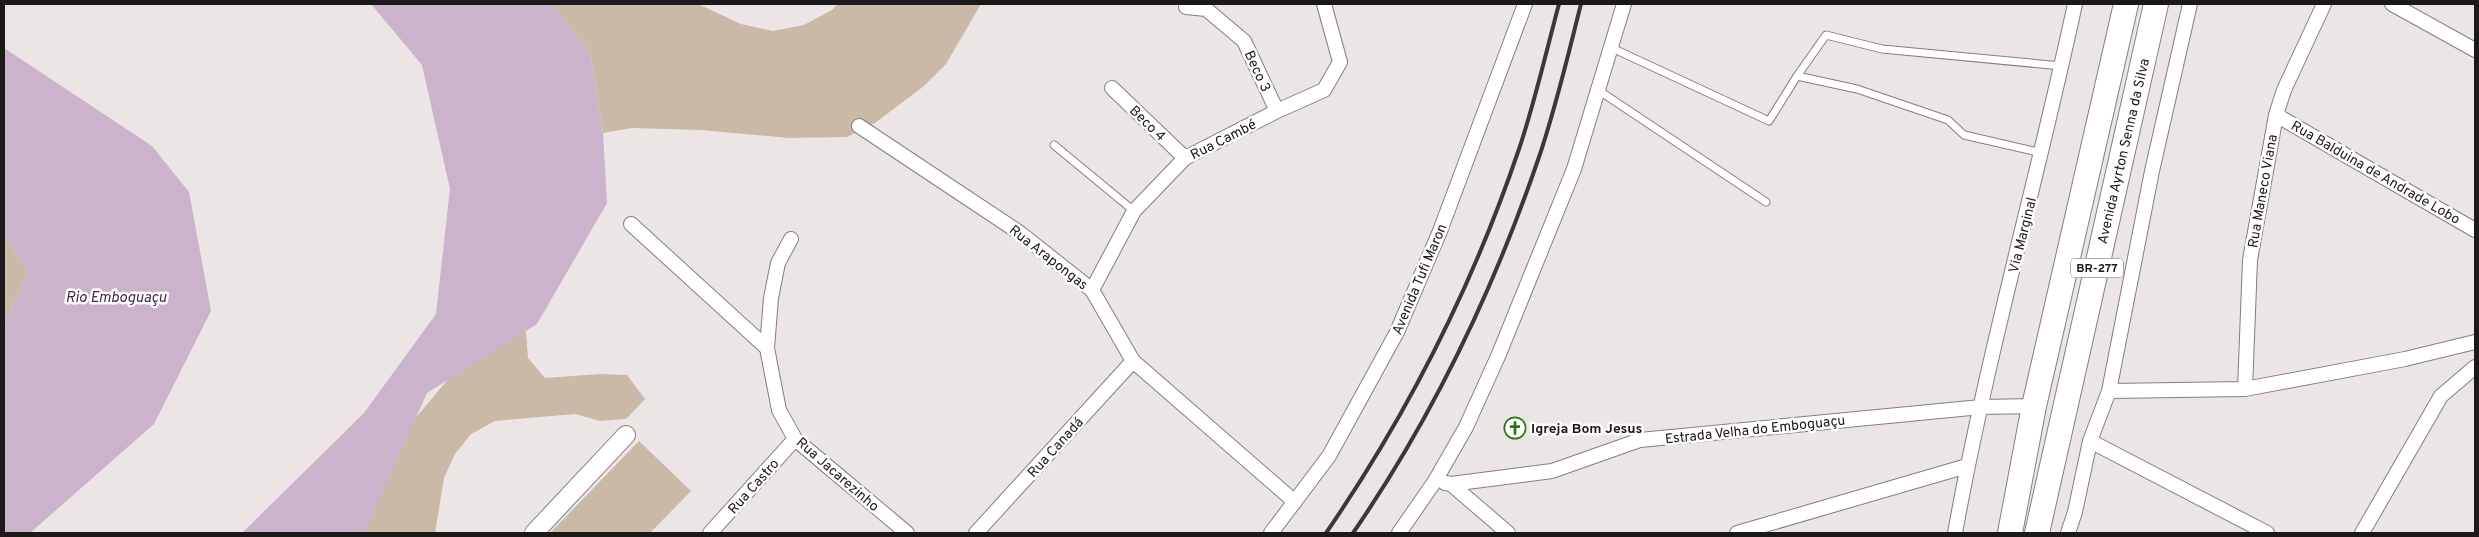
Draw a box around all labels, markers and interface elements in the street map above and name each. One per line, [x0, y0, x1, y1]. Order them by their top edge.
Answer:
street label: Beco 3 [1240, 48, 1274, 95]
street label: Avenida Ayrton Senna da Silva [2095, 57, 2154, 246]
street label: Beco 4 [1125, 103, 1169, 145]
street label: Rua Cambé [1188, 116, 1260, 164]
street label: Rua Balduina de Andrade Lobo [2288, 118, 2463, 229]
street label: Rua Maneco Viana [2245, 133, 2282, 249]
street label: Via Marginal [2006, 196, 2041, 275]
street label: Avenida Tufi Maron [1389, 221, 1451, 338]
street label: Rua Arapongas [1005, 222, 1091, 294]
road number: BR-277 [2071, 258, 2123, 278]
water label: Rio Emboguaçu [66, 289, 167, 308]
street label: Estrada Velha do Emboguaçu [1664, 413, 1846, 448]
street label: Rua Canadá [1025, 414, 1088, 482]
church icon: Igreja Bom Jesus [1503, 416, 1527, 440]
place label: Igreja Bom Jesus [1531, 421, 1643, 438]
street label: Rua Jacarezinho [792, 435, 882, 516]
street label: Rua Castro [725, 456, 783, 518]

